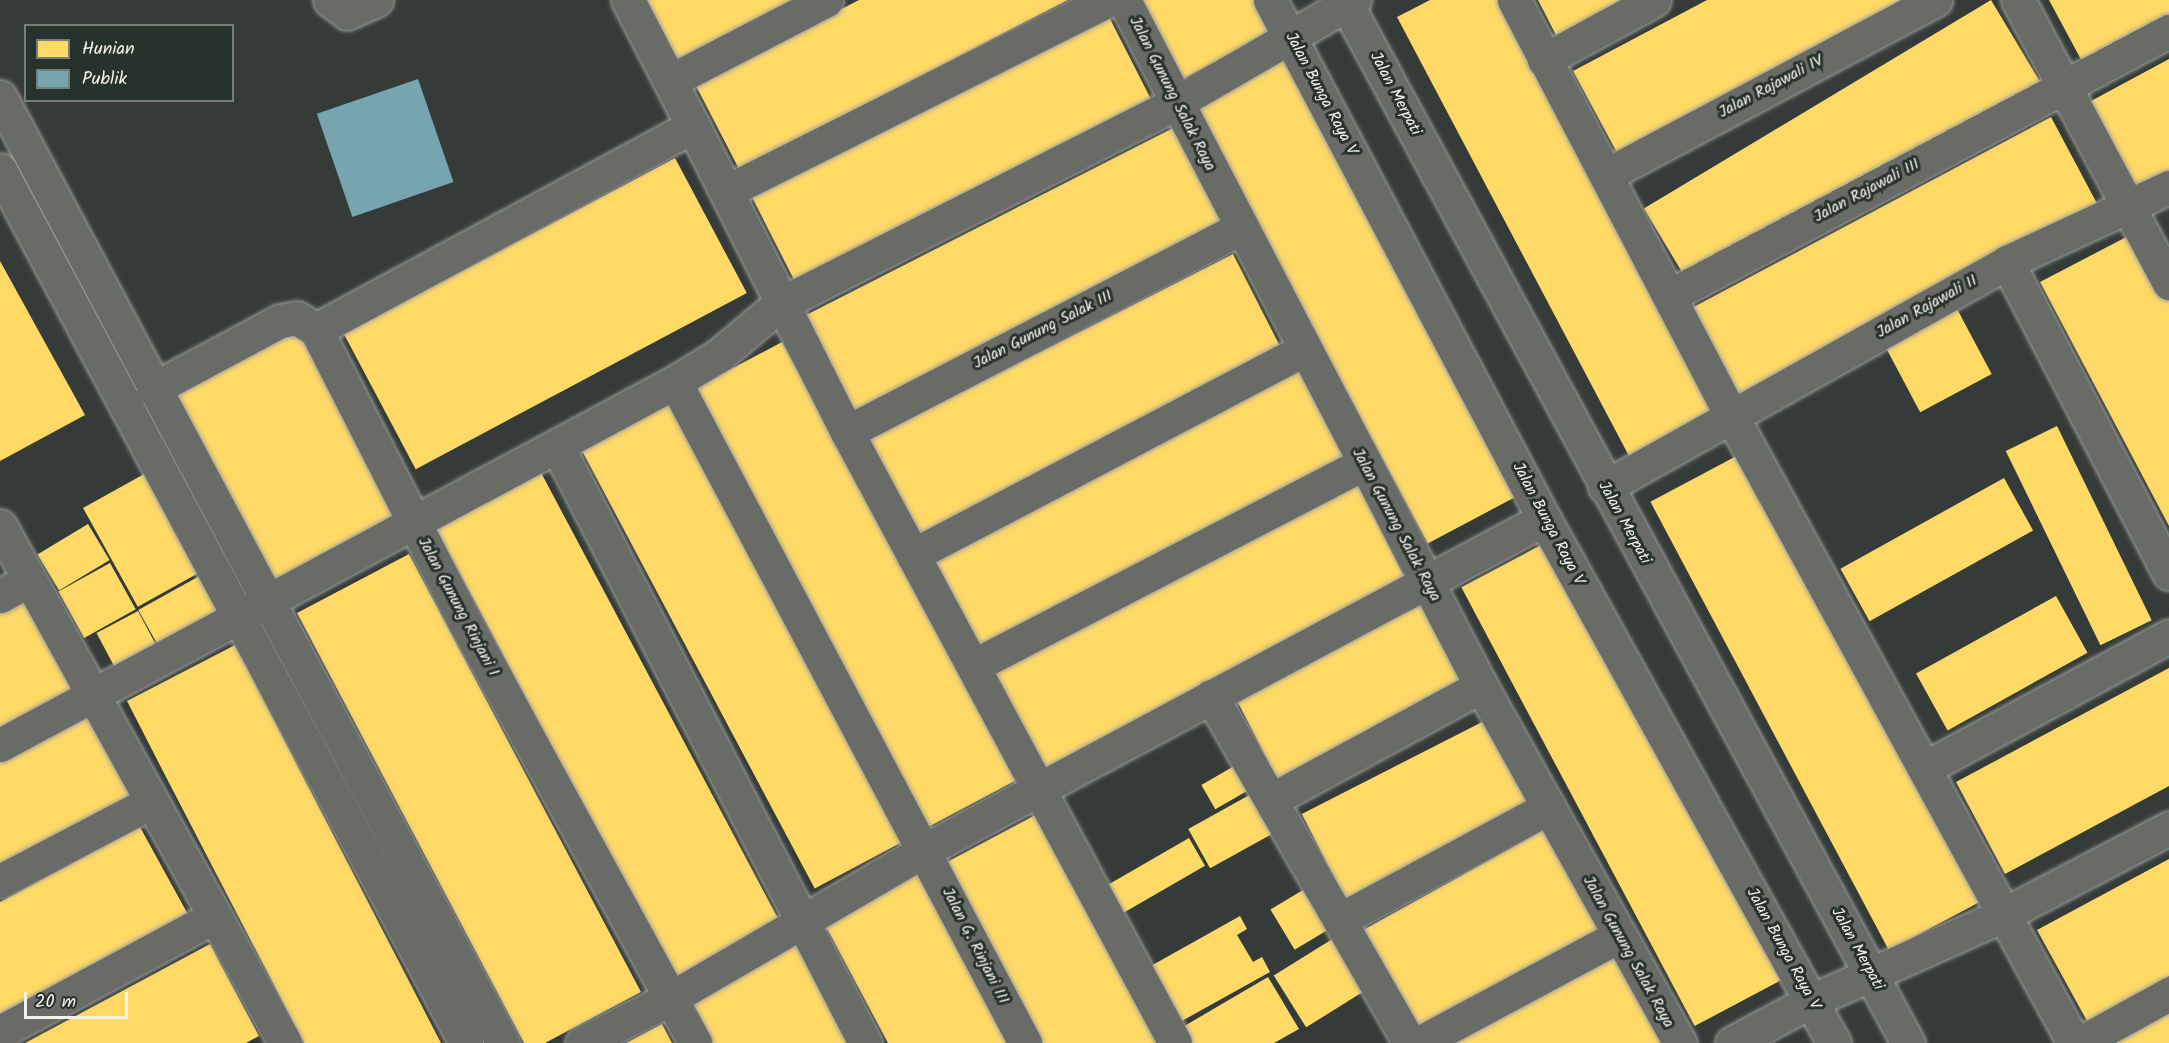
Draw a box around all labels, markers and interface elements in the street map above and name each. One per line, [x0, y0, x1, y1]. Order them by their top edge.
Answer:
street label: Jalan Gunung Salak Raya [1125, 14, 1219, 174]
legend [24, 24, 234, 102]
street label: Jalan Bunga Raya V [1281, 29, 1361, 159]
text: Hunian [82, 35, 135, 64]
street label: Jalan Merpati [1365, 49, 1425, 139]
street label: Jalan Rajawali IV [1715, 51, 1827, 123]
text: Publik [82, 65, 127, 94]
street label: Jalan Rajawali III [1811, 155, 1923, 227]
street label: Jalan Rajawali II [1873, 271, 1981, 343]
street label: Jalan Gunung Salak III [970, 287, 1116, 373]
street label: Jalan Gunung Salak Raya [1347, 445, 1445, 605]
street label: Jalan Bunga Raya V [1508, 459, 1588, 589]
street label: Jalan Merpati [1593, 478, 1655, 568]
street label: Jalan Gunung Rinjani 1 [413, 534, 503, 680]
street label: Jalan Gunung Salak Raya [1578, 873, 1678, 1031]
street label: Jalan G. Rinjani III [937, 885, 1013, 1007]
street label: Jalan Bunga Raya V [1742, 885, 1824, 1013]
street label: Jalan Merpati [1826, 904, 1888, 994]
scale bar [27, 980, 130, 1018]
text: 20 m [35, 988, 76, 1017]

